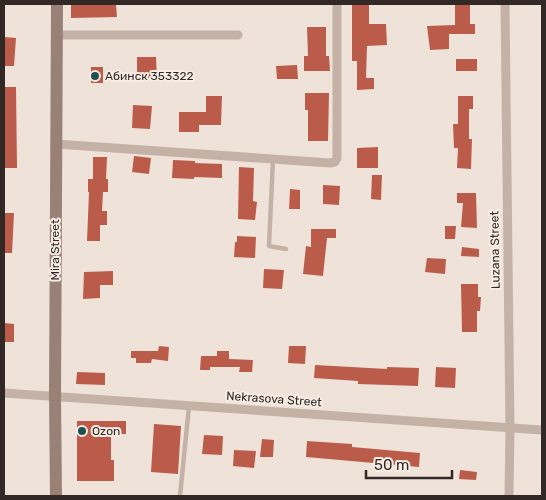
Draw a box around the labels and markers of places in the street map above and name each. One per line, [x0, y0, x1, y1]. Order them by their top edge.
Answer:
place label: Абинск 353322 [105, 69, 193, 83]
marker: Абинск 353322 [89, 70, 101, 82]
place label: Ozon [92, 424, 120, 438]
marker: Ozon [76, 425, 88, 437]

